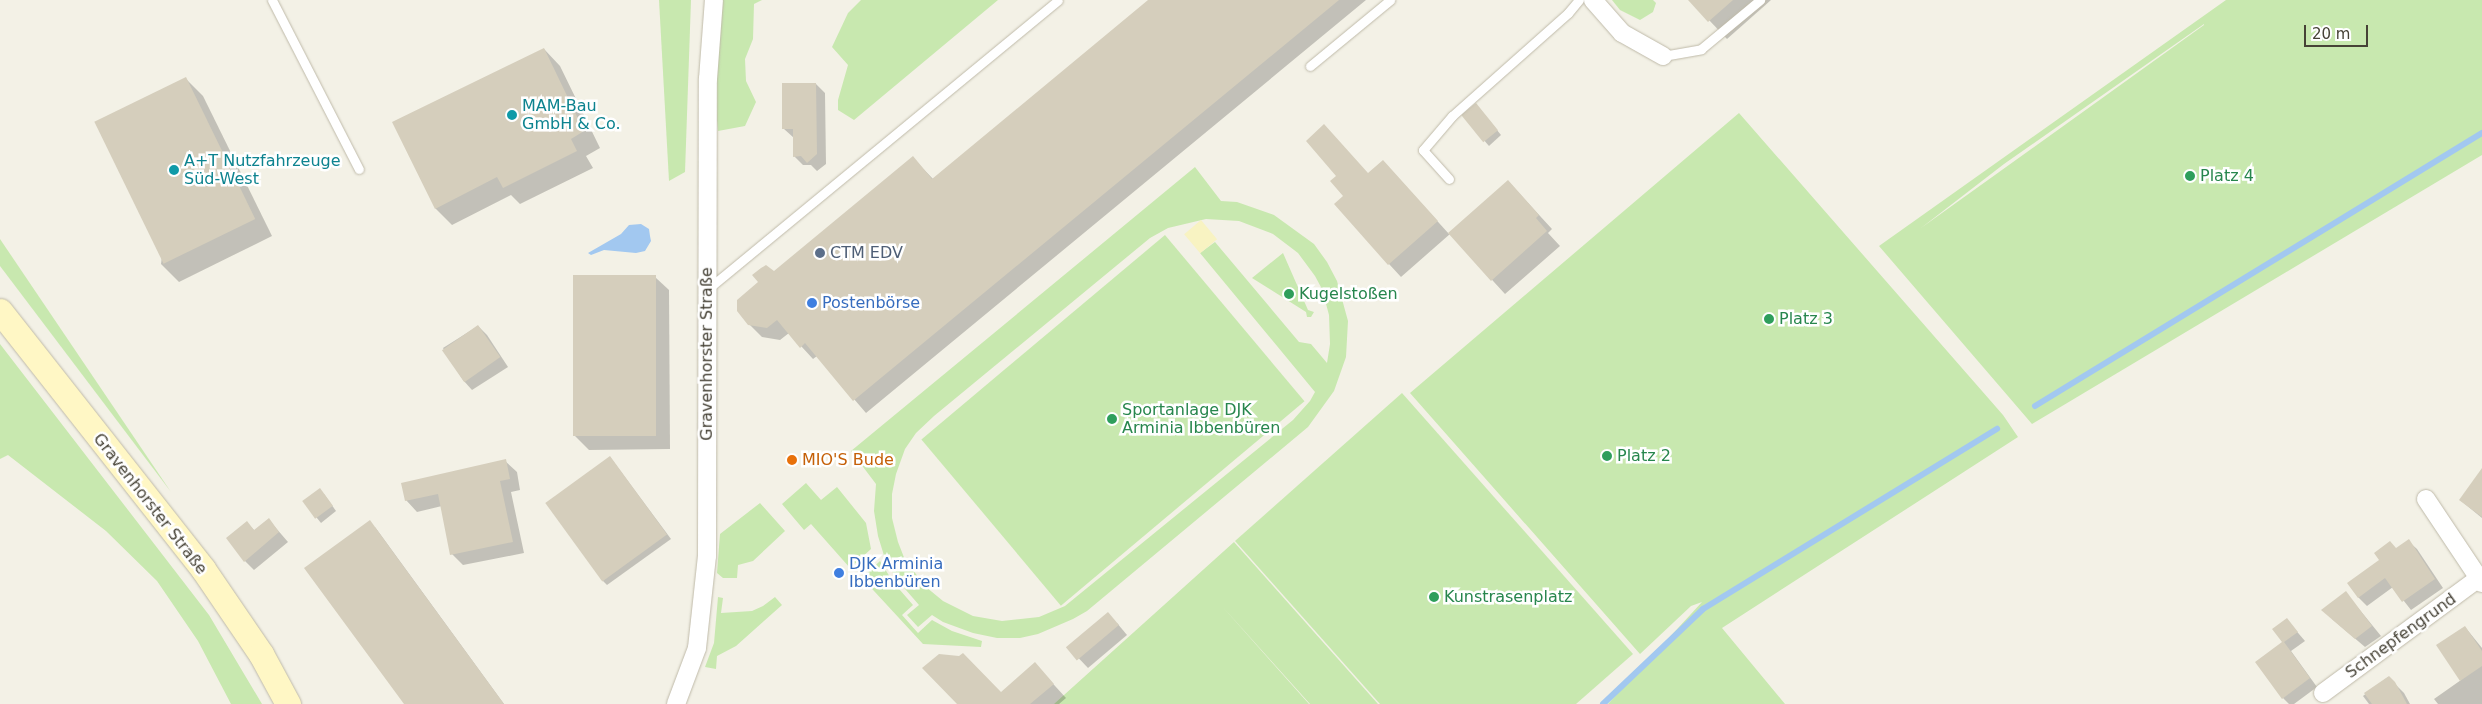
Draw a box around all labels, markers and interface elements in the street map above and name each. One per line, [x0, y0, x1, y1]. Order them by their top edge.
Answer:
scale bar [2307, 15, 2371, 47]
text: 20 m [2312, 25, 2350, 43]
place label: MAM-Bau GmbH & Co. [522, 96, 621, 134]
marker: MAM-Bau GmbH & Co. [506, 109, 518, 121]
place label: A+T Nutzfahrzeuge Süd-West [184, 151, 341, 189]
marker: A+T Nutzfahrzeuge Süd-West [168, 164, 180, 176]
place label: Platz 4 [2200, 166, 2254, 186]
marker: Platz 4 [2184, 170, 2196, 182]
place label: CTM EDV [830, 243, 903, 263]
marker: CTM EDV [814, 247, 826, 259]
street label: Gravenhorster Straße [697, 267, 717, 441]
place label: Kugelstoßen [1299, 284, 1398, 304]
marker: Kugelstoßen [1283, 288, 1295, 300]
place label: Postenbörse [822, 293, 920, 313]
marker: Postenbörse [806, 297, 818, 309]
place label: Platz 3 [1779, 309, 1833, 329]
marker: Platz 3 [1763, 313, 1775, 325]
place label: Sportanlage DJK Arminia Ibbenbüren [1122, 400, 1280, 438]
marker: Sportanlage DJK Arminia Ibbenbüren [1106, 413, 1118, 425]
street label: Gravenhorster Straße [89, 430, 211, 578]
place label: Platz 2 [1617, 446, 1671, 466]
place label: MIO'S Bude [802, 450, 894, 470]
marker: Platz 2 [1601, 450, 1613, 462]
marker: MIO'S Bude [786, 454, 798, 466]
place label: DJK Arminia Ibbenbüren [849, 554, 943, 592]
marker: DJK Arminia Ibbenbüren [833, 567, 845, 579]
place label: Kunstrasenplatz [1444, 587, 1572, 607]
street label: Schnepfengrund [2342, 589, 2460, 683]
marker: Kunstrasenplatz [1428, 591, 1440, 603]

